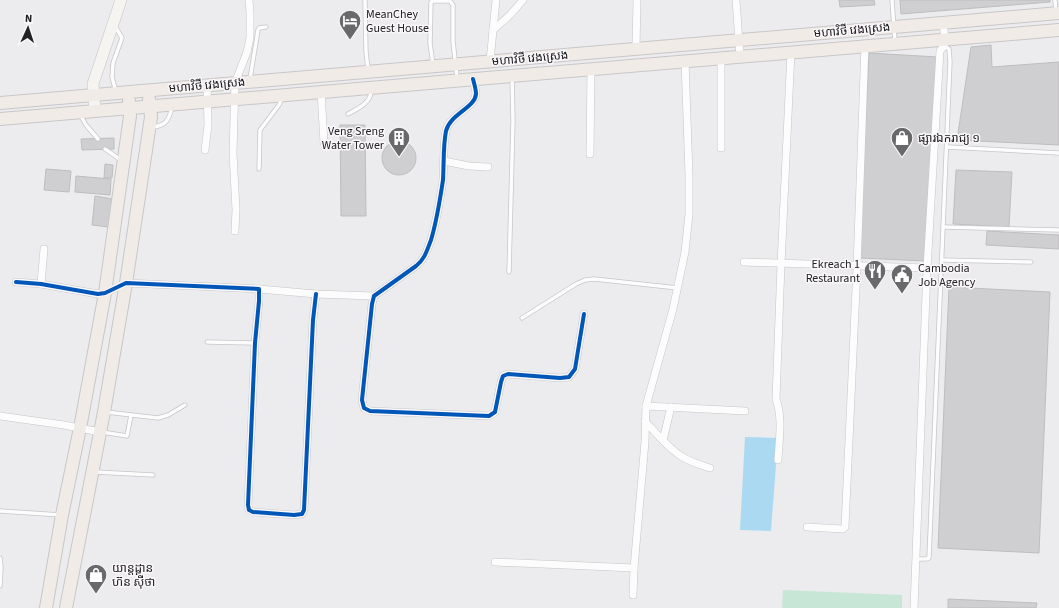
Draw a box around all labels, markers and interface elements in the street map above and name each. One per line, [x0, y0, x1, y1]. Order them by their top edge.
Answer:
place label: MeanChey Guest House [366, 6, 429, 37]
north arrow [8, 8, 48, 48]
hotel icon: MeanChey Guest House [337, 8, 363, 41]
text: N [24, 11, 33, 26]
street label: មហាវិថី វេងស្រេង [813, 19, 891, 42]
street label: មហាវិថី វេងស្រេង [491, 47, 569, 70]
street label: មហាវិថី វេងស្រេង [168, 74, 246, 97]
place label: Veng Sreng Water Tower [322, 123, 385, 154]
building icon: Veng Sreng Water Tower [386, 125, 412, 158]
shop icon: ផ្សារឯករាជ្យ ១ [889, 125, 915, 158]
place label: ផ្សារឯករាជ្យ ១ [918, 130, 980, 147]
place label: Ekreach 1 Restaurant [806, 256, 860, 287]
restaurant icon: Ekreach 1 Restaurant [862, 258, 888, 291]
place label: Cambodia Job Agency [918, 260, 976, 291]
public building icon: Cambodia Job Agency [889, 262, 915, 295]
place label: យាន្ដដ្ឋាន ហ៊ន ស៊ីថា [112, 560, 155, 591]
shop icon: យាន្ដដ្ឋាន ហ៊ន ស៊ីថា [83, 562, 109, 595]

